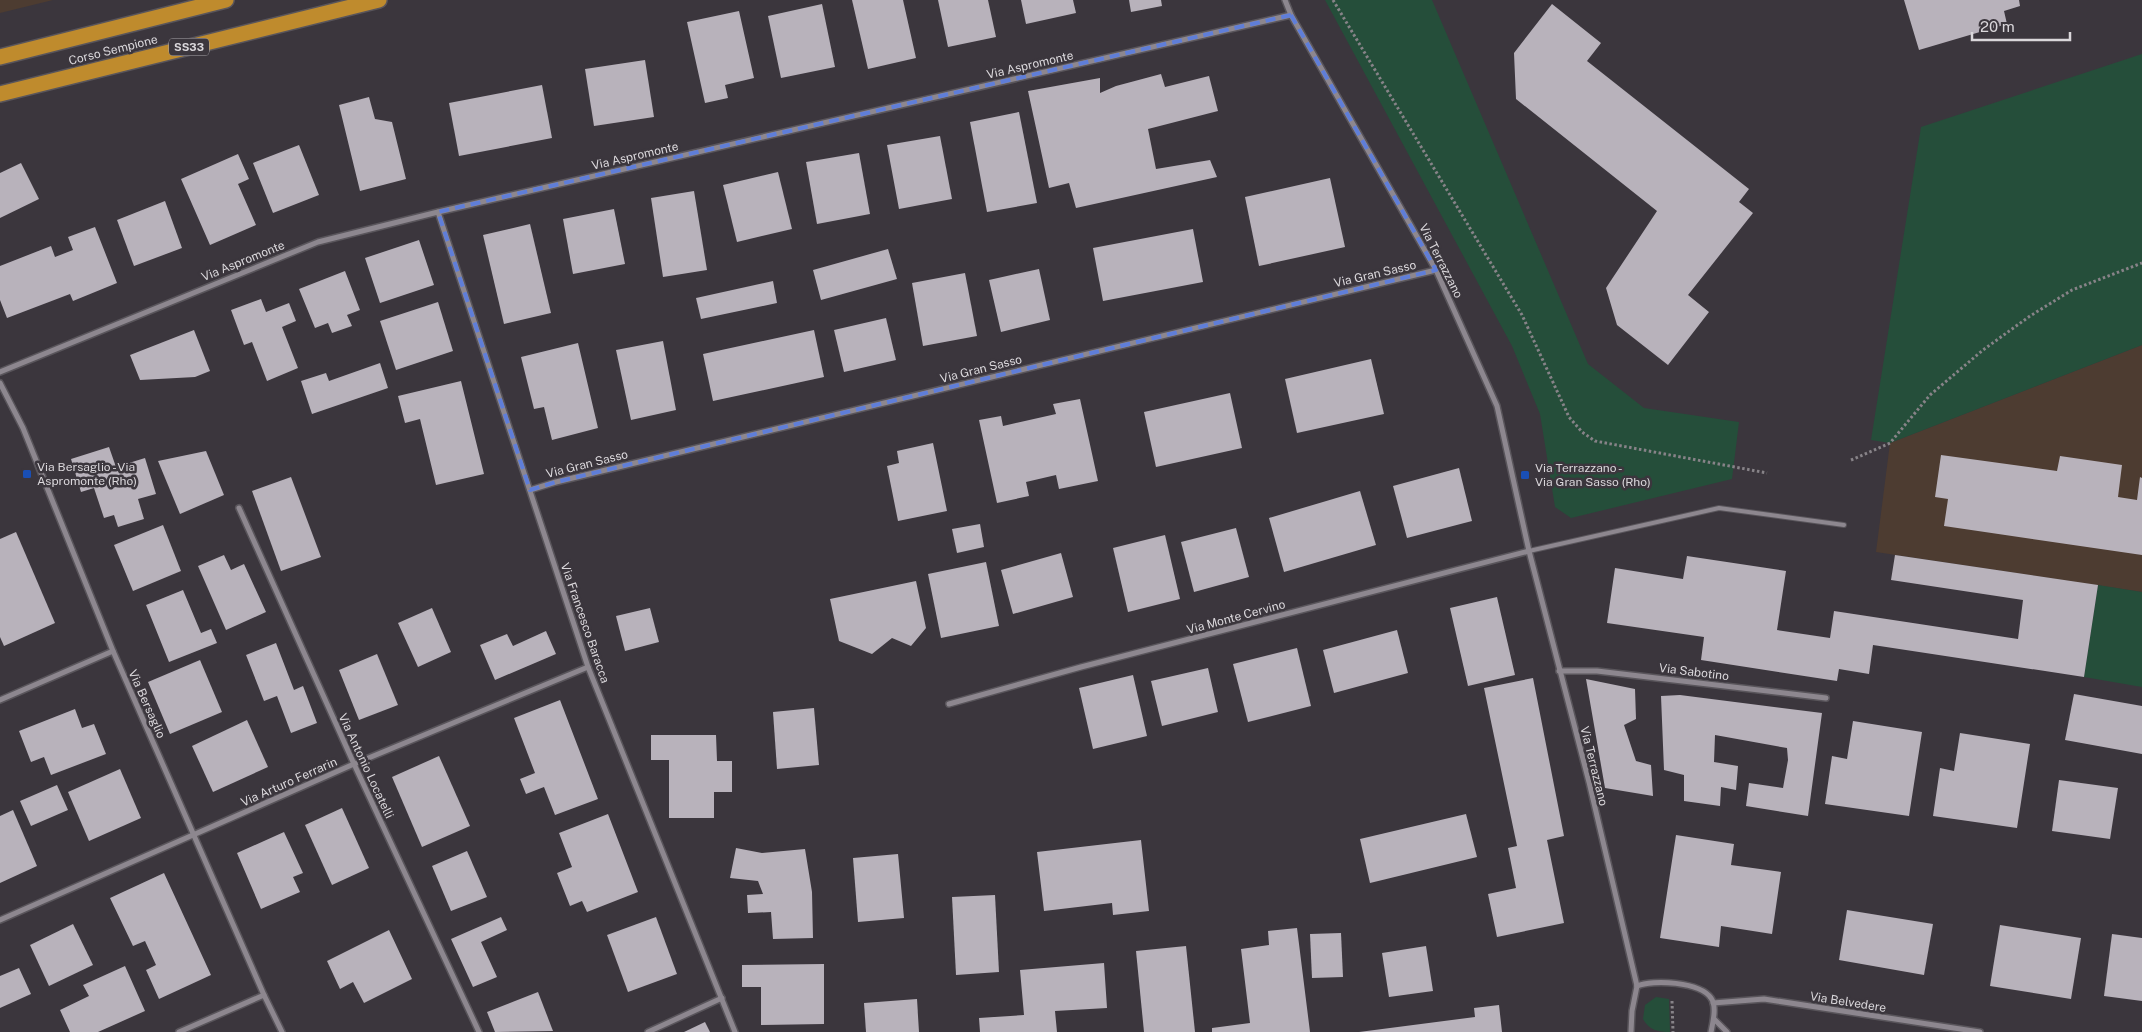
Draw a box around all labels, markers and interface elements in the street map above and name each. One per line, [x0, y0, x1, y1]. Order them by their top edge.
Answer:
scale bar [1972, 10, 2070, 42]
text: 20 m [1980, 18, 2015, 35]
street label: Corso Sempione [67, 32, 159, 68]
road number: SS33 [169, 38, 209, 56]
street label: Via Aspromonte [985, 48, 1075, 82]
street label: Via Aspromonte [590, 139, 680, 173]
street label: Via Terrazzano [1416, 221, 1466, 301]
street label: Via Aspromonte [199, 238, 287, 284]
street label: Via Gran Sasso [1333, 258, 1418, 290]
street label: Via Gran Sasso [939, 352, 1024, 386]
street label: Via Gran Sasso [545, 447, 630, 481]
place label: Via Bersaglio - Via Aspromonte (Rho) [37, 460, 137, 488]
place label: Via Terrazzano - Via Gran Sasso (Rho) [1535, 461, 1651, 489]
marker: Via Bersaglio - Via Aspromonte (Rho) [21, 468, 33, 480]
marker: Via Terrazzano - Via Gran Sasso (Rho) [1519, 469, 1531, 481]
street label: Via Francesco Baracca [558, 561, 612, 685]
street label: Via Monte Cervino [1185, 597, 1287, 637]
street label: Via Sabotino [1658, 661, 1730, 683]
street label: Via Bersaglio [126, 668, 168, 741]
street label: Via Antonio Locatelli [336, 711, 396, 821]
street label: Via Terrazzano [1577, 725, 1611, 807]
street label: Via Arturo Ferrarin [239, 754, 339, 809]
street label: Via Belvedere [1809, 989, 1887, 1015]

